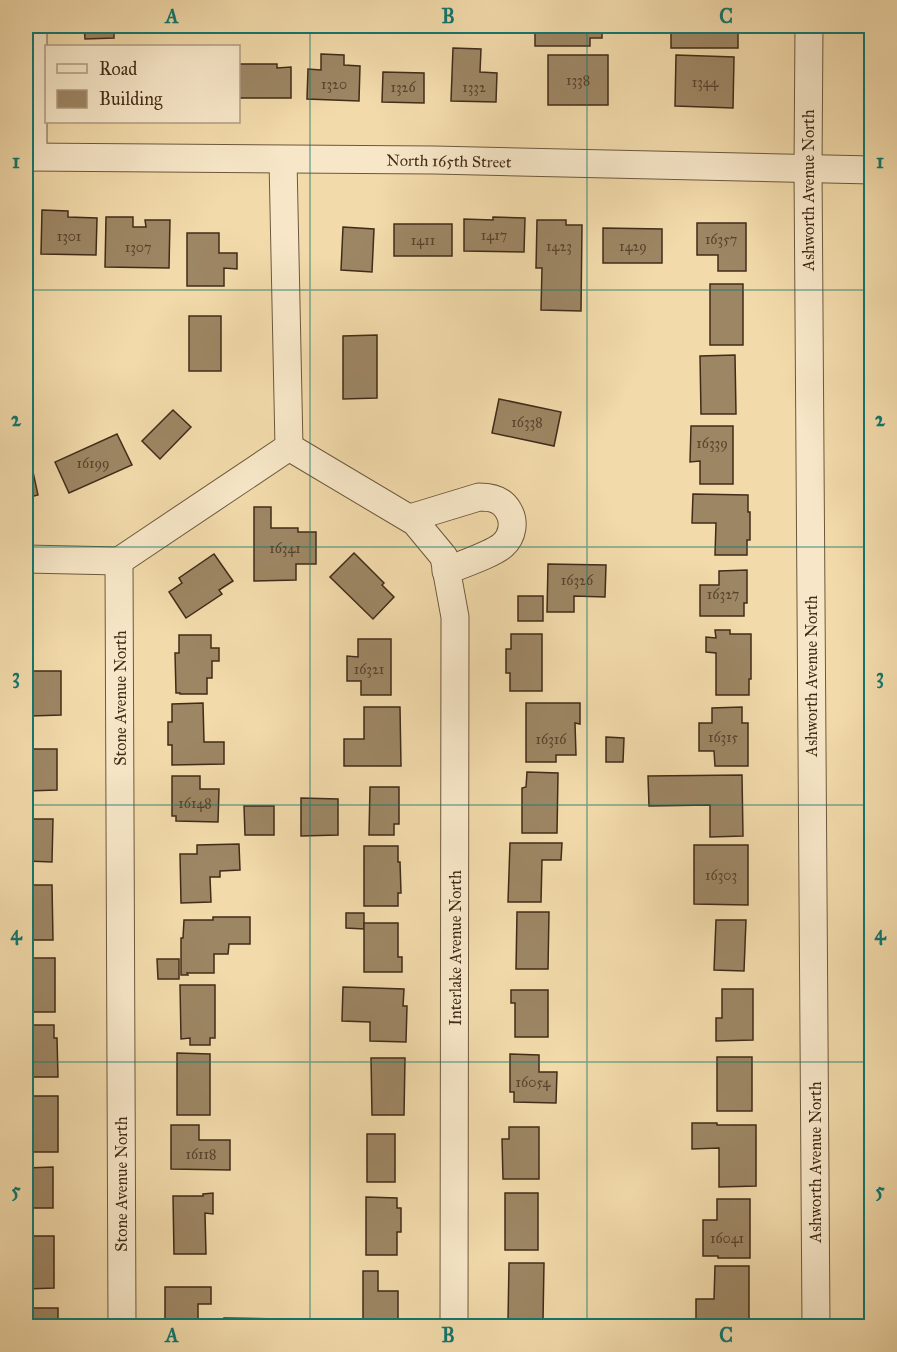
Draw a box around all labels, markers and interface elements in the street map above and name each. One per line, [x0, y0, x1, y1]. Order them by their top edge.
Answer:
text: A [163, 4, 179, 28]
text: B [441, 4, 455, 28]
text: C [719, 4, 733, 28]
legend [45, 45, 240, 123]
text: Road [99, 58, 137, 80]
house number: 1338 [566, 72, 590, 89]
house number: 1344 [692, 74, 720, 91]
house number: 1320 [321, 76, 347, 93]
house number: 1326 [390, 79, 416, 96]
house number: 1332 [462, 79, 486, 96]
text: Building [99, 88, 163, 111]
street label: Ashworth Avenue North [799, 109, 818, 272]
text: 1 [12, 149, 20, 173]
text: 1 [876, 149, 884, 173]
street label: North 165th Street [386, 150, 512, 172]
house number: 1417 [481, 227, 507, 244]
house number: 1301 [57, 228, 82, 245]
house number: 16357 [705, 231, 737, 248]
house number: 1411 [411, 232, 436, 249]
house number: 1423 [546, 238, 572, 255]
house number: 1429 [619, 238, 647, 255]
house number: 1307 [125, 239, 151, 256]
text: 2 [11, 407, 22, 431]
text: 2 [875, 407, 886, 431]
house number: 16338 [511, 414, 543, 431]
house number: 16339 [696, 435, 728, 452]
house number: 16199 [76, 455, 110, 472]
house number: 16341 [269, 540, 301, 557]
house number: 16326 [561, 572, 594, 589]
house number: 16327 [707, 586, 739, 603]
street label: Ashworth Avenue North [802, 595, 821, 758]
street label: Stone Avenue North [111, 630, 130, 766]
house number: 16321 [354, 661, 385, 678]
text: 3 [12, 664, 20, 689]
text: 3 [876, 664, 884, 689]
house number: 16315 [708, 729, 739, 746]
house number: 16316 [536, 731, 567, 748]
house number: 16148 [178, 795, 212, 812]
house number: 16303 [705, 867, 737, 884]
street label: Interlake Avenue North [446, 870, 465, 1026]
text: 4 [10, 921, 22, 946]
text: 4 [874, 921, 886, 946]
house number: 16054 [516, 1074, 552, 1091]
street label: Ashworth Avenue North [806, 1081, 825, 1244]
street label: Stone Avenue North [112, 1116, 131, 1252]
house number: 16118 [185, 1146, 217, 1163]
text: 5 [11, 1178, 21, 1202]
text: 5 [875, 1178, 885, 1202]
house number: 16041 [710, 1230, 745, 1247]
text: A [163, 1323, 179, 1347]
text: B [441, 1323, 455, 1347]
text: C [719, 1323, 733, 1347]

